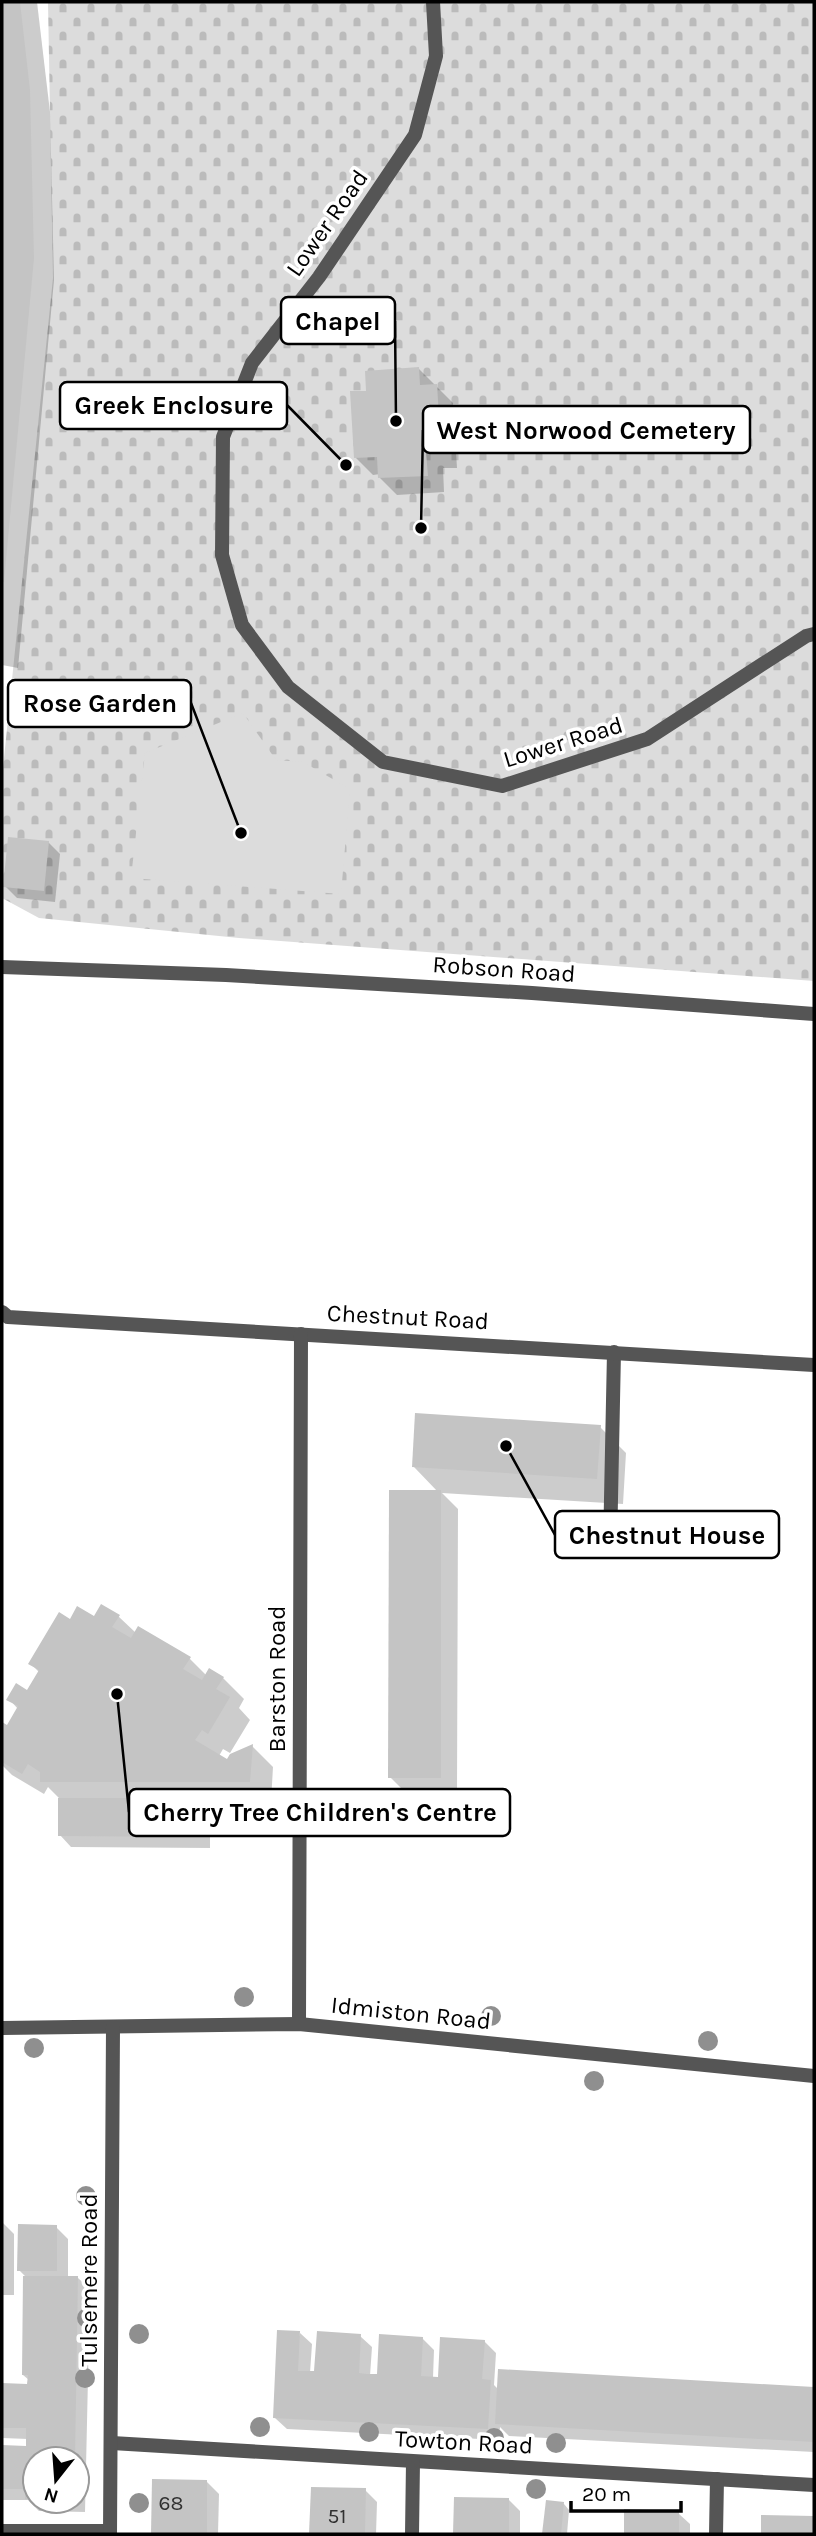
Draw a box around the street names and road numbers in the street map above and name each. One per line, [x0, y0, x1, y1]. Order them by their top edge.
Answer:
street label: Lower Road [280, 164, 374, 282]
street label: Lower Road [500, 711, 626, 773]
street label: Robson Road [432, 950, 576, 988]
street label: Chestnut Road [326, 1299, 490, 1335]
street label: Barston Road [263, 1606, 291, 1753]
street label: Idmiston Road [330, 1991, 492, 2035]
street label: Tulsemere Road [75, 2193, 103, 2367]
street label: Towton Road [394, 2424, 534, 2460]

